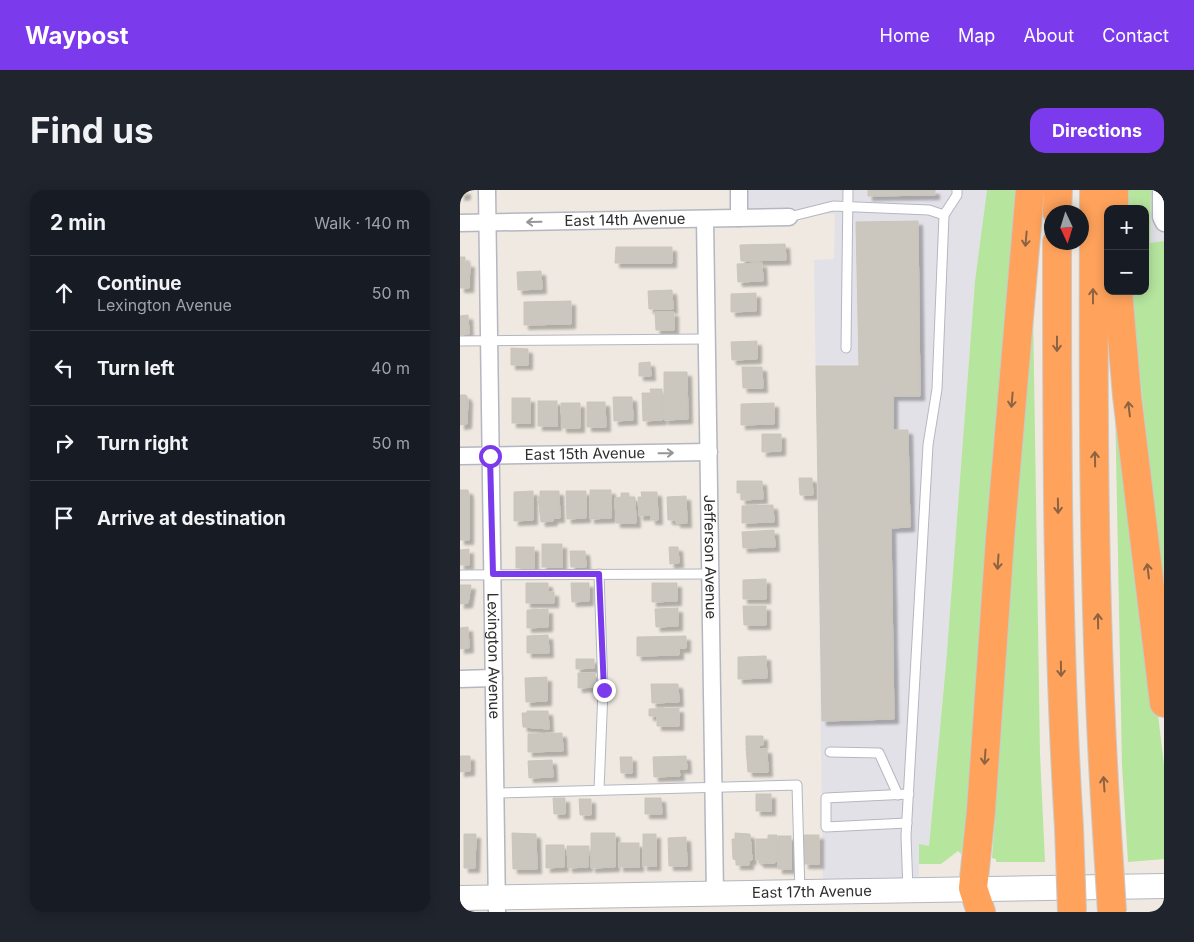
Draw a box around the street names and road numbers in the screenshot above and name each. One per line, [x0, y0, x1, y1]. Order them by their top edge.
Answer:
street label: East 14th Avenue [564, 209, 686, 230]
street label: East 15th Avenue [525, 443, 645, 464]
street label: Jefferson Avenue [700, 495, 721, 619]
street label: Lexington Avenue [484, 593, 504, 719]
street label: East 17th Avenue [752, 881, 872, 902]

